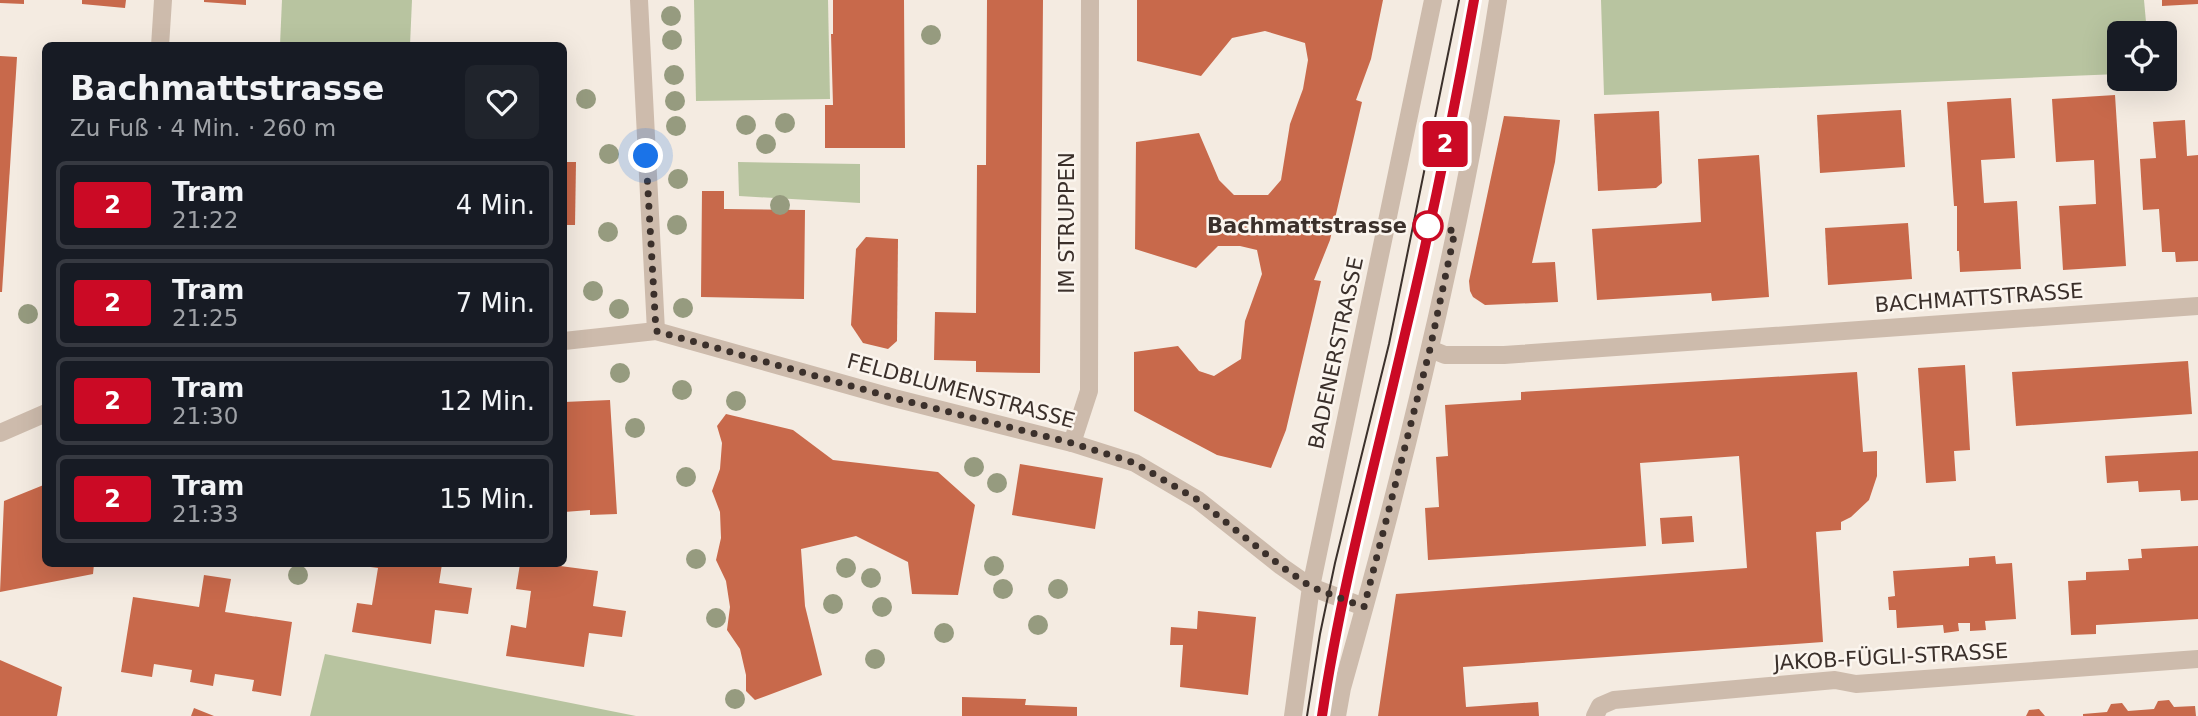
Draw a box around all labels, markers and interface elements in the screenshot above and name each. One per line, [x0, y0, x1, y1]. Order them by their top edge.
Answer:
map controls [2107, 21, 2177, 91]
button: locate [2107, 21, 2177, 91]
button: heart [465, 65, 539, 139]
text: Bachmattstrasse [70, 69, 384, 108]
text: Zu Fuß · 4 Min. · 260 m [70, 115, 336, 141]
line badge: 2 [1422, 121, 1468, 167]
text: 2 [1437, 130, 1453, 158]
your location [628, 138, 663, 173]
street label: IM STRUPPEN [1055, 152, 1079, 294]
text: Tram [172, 177, 244, 207]
text: 4 Min. [456, 190, 535, 220]
text: 2 [104, 191, 121, 219]
text: 21:22 [172, 207, 238, 233]
marker: Bachmattstrasse [1413, 211, 1443, 241]
place label: Bachmattstrasse [1207, 214, 1407, 238]
street label: BADENERSTRASSE [1304, 255, 1368, 451]
text: Tram [172, 275, 244, 305]
street label: BACHMATTSTRASSE [1874, 279, 2084, 317]
text: 7 Min. [456, 288, 535, 318]
text: 2 [104, 289, 121, 317]
text: 21:25 [172, 305, 238, 331]
street label: FELDBLUMENSTRASSE [844, 349, 1078, 433]
text: Tram [172, 373, 244, 403]
text: 12 Min. [439, 386, 535, 416]
text: 2 [104, 387, 121, 415]
text: 21:30 [172, 403, 238, 429]
text: Tram [172, 471, 244, 501]
text: 15 Min. [439, 484, 535, 514]
text: 2 [104, 485, 121, 513]
text: 21:33 [172, 501, 238, 527]
street label: JAKOB-FÜGLI-STRASSE [1771, 638, 2009, 675]

